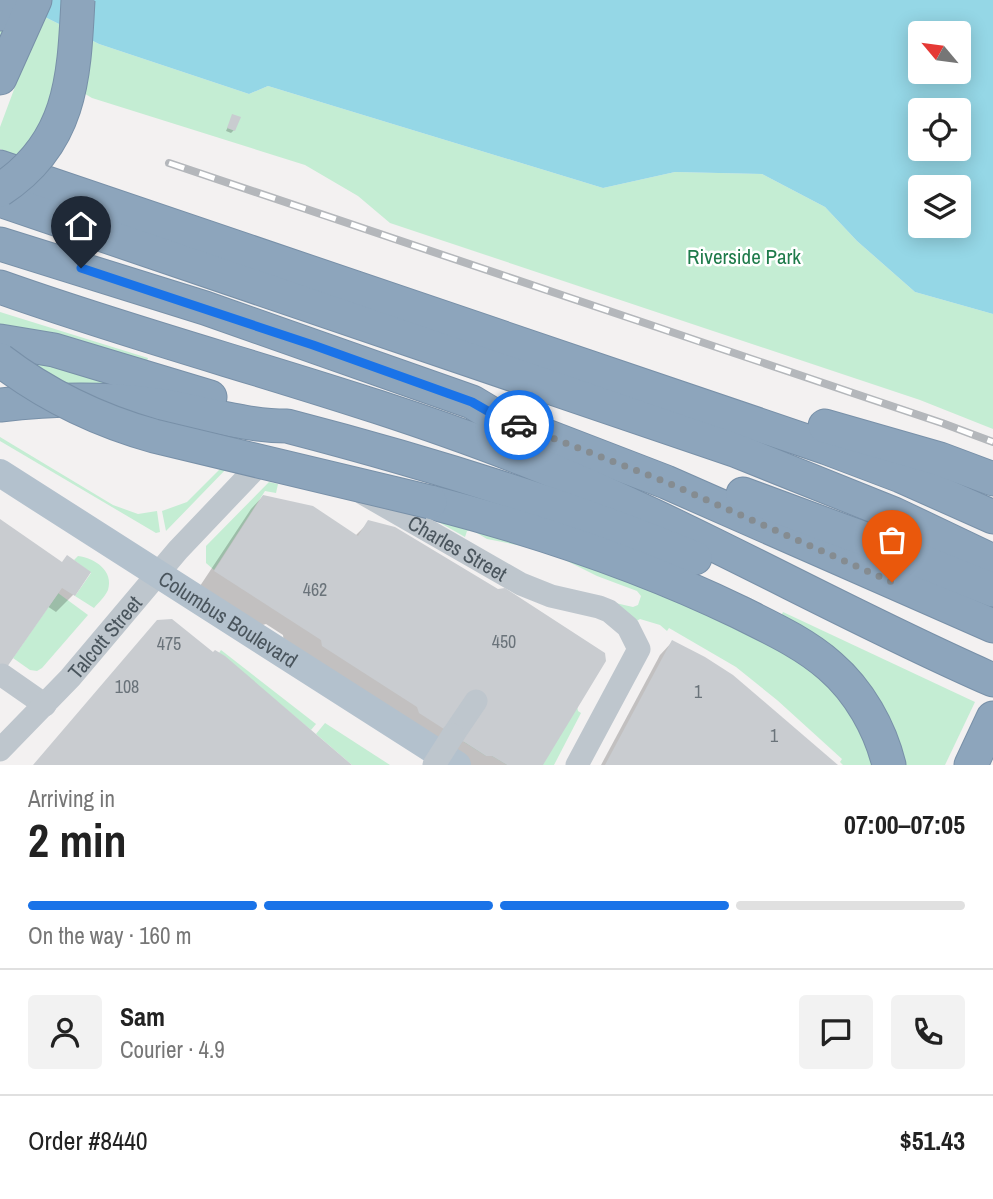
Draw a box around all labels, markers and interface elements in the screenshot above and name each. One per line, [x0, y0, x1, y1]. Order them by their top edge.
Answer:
north arrow [908, 21, 971, 84]
map controls [908, 21, 971, 238]
button: locate [908, 98, 971, 161]
button: layers [908, 175, 971, 238]
pin [51, 196, 111, 268]
icon: home [62, 207, 100, 245]
park label: Riverside Park [687, 242, 801, 271]
courier [484, 390, 554, 460]
icon: car [500, 406, 538, 444]
street label: Charles Street [403, 508, 513, 588]
pin [862, 510, 922, 582]
icon: bag [873, 521, 911, 559]
street label: Columbus Boulevard [153, 564, 304, 674]
house number: 462 [303, 577, 327, 602]
street label: Talcott Street [61, 589, 148, 685]
house number: 450 [492, 629, 516, 654]
house number: 475 [157, 631, 181, 656]
house number: 108 [115, 674, 139, 699]
house number: 1 [694, 679, 703, 704]
house number: 1 [770, 723, 779, 748]
text: Arriving in [28, 783, 115, 814]
text: 07:00–07:05 [844, 807, 965, 842]
text: 2 min [28, 809, 127, 871]
text: On the way · 160 m [28, 920, 192, 951]
button: person [28, 995, 102, 1069]
button: chat [799, 995, 873, 1069]
button: phone [891, 995, 965, 1069]
text: Sam [120, 999, 165, 1034]
text: Courier · 4.9 [120, 1034, 225, 1065]
text: Order #8440 [28, 1123, 148, 1158]
text: $51.43 [900, 1123, 965, 1158]

